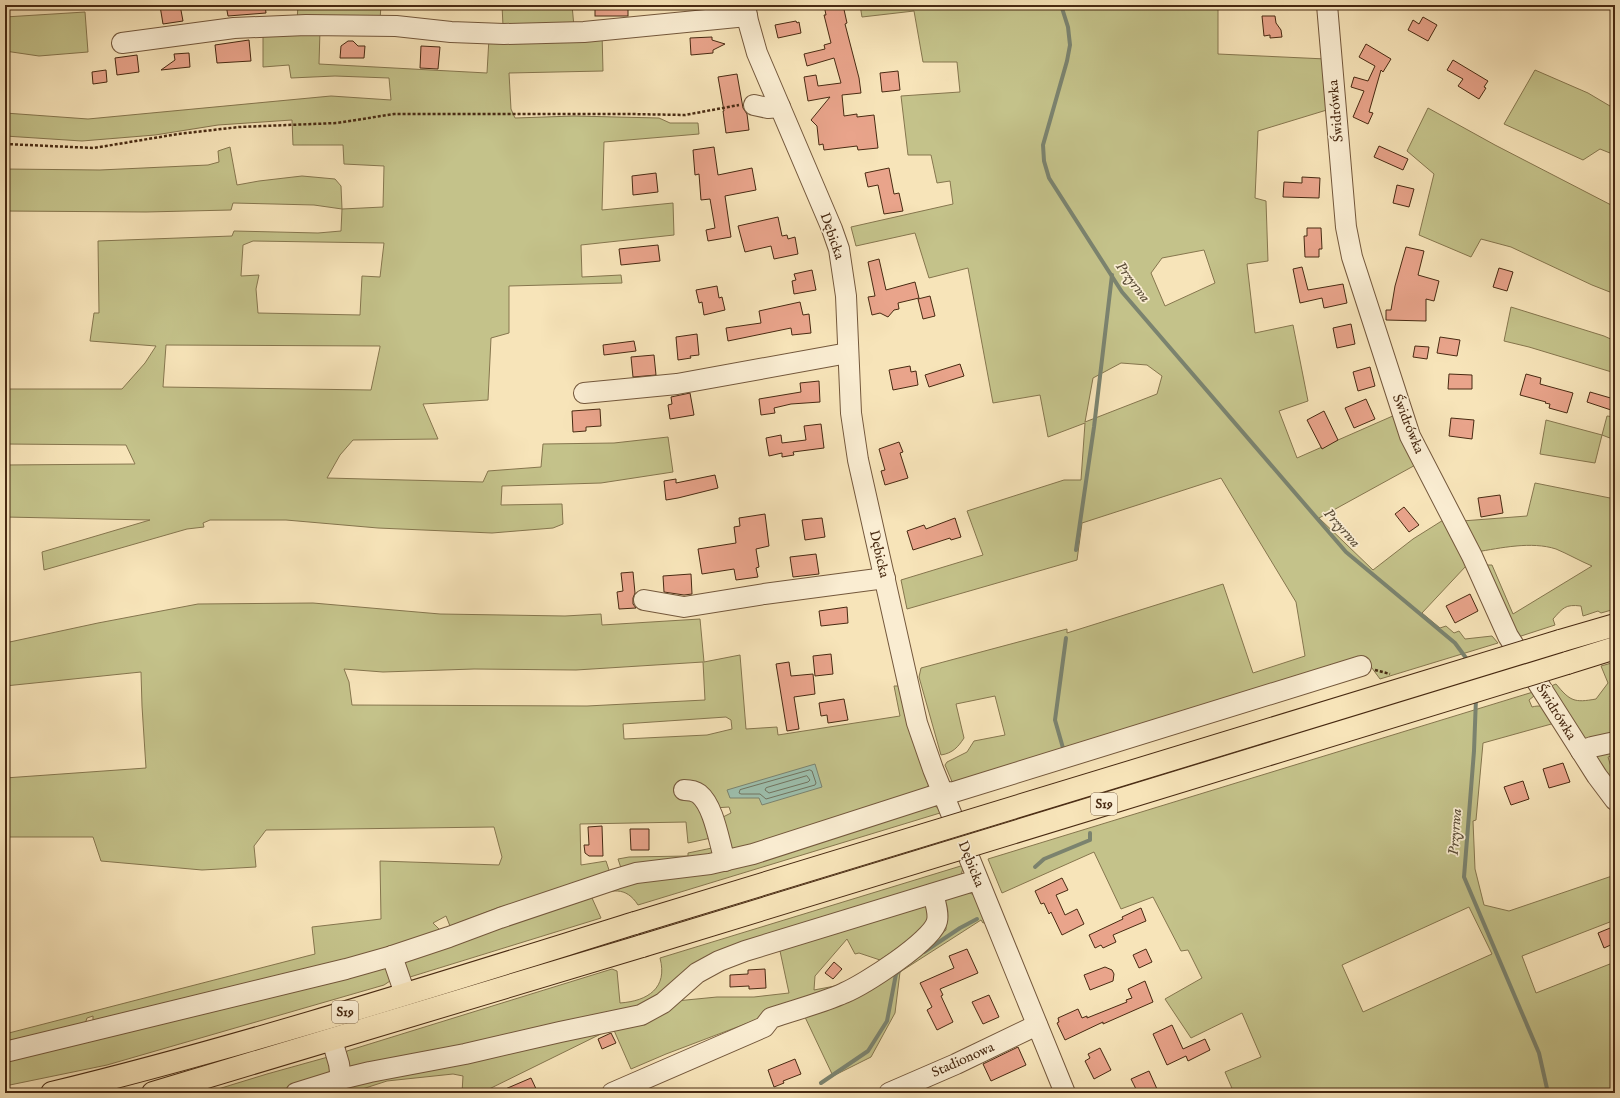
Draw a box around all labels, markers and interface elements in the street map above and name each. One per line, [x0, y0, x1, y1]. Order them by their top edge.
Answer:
street label: Świdrówka [1323, 78, 1348, 143]
street label: Dębicka [816, 210, 849, 263]
water label: Przyrwa [1111, 258, 1155, 307]
street label: Świdrówka [1388, 391, 1429, 457]
water label: Przyrwa [1319, 504, 1365, 552]
street label: Dębicka [865, 528, 893, 580]
street label: Świdrówka [1532, 680, 1582, 744]
road number: S19 [1091, 793, 1117, 815]
water label: Przyrwa [1444, 808, 1466, 856]
street label: Dębicka [954, 838, 989, 891]
road number: S19 [332, 1001, 358, 1023]
street label: Stadionowa [929, 1038, 998, 1082]

